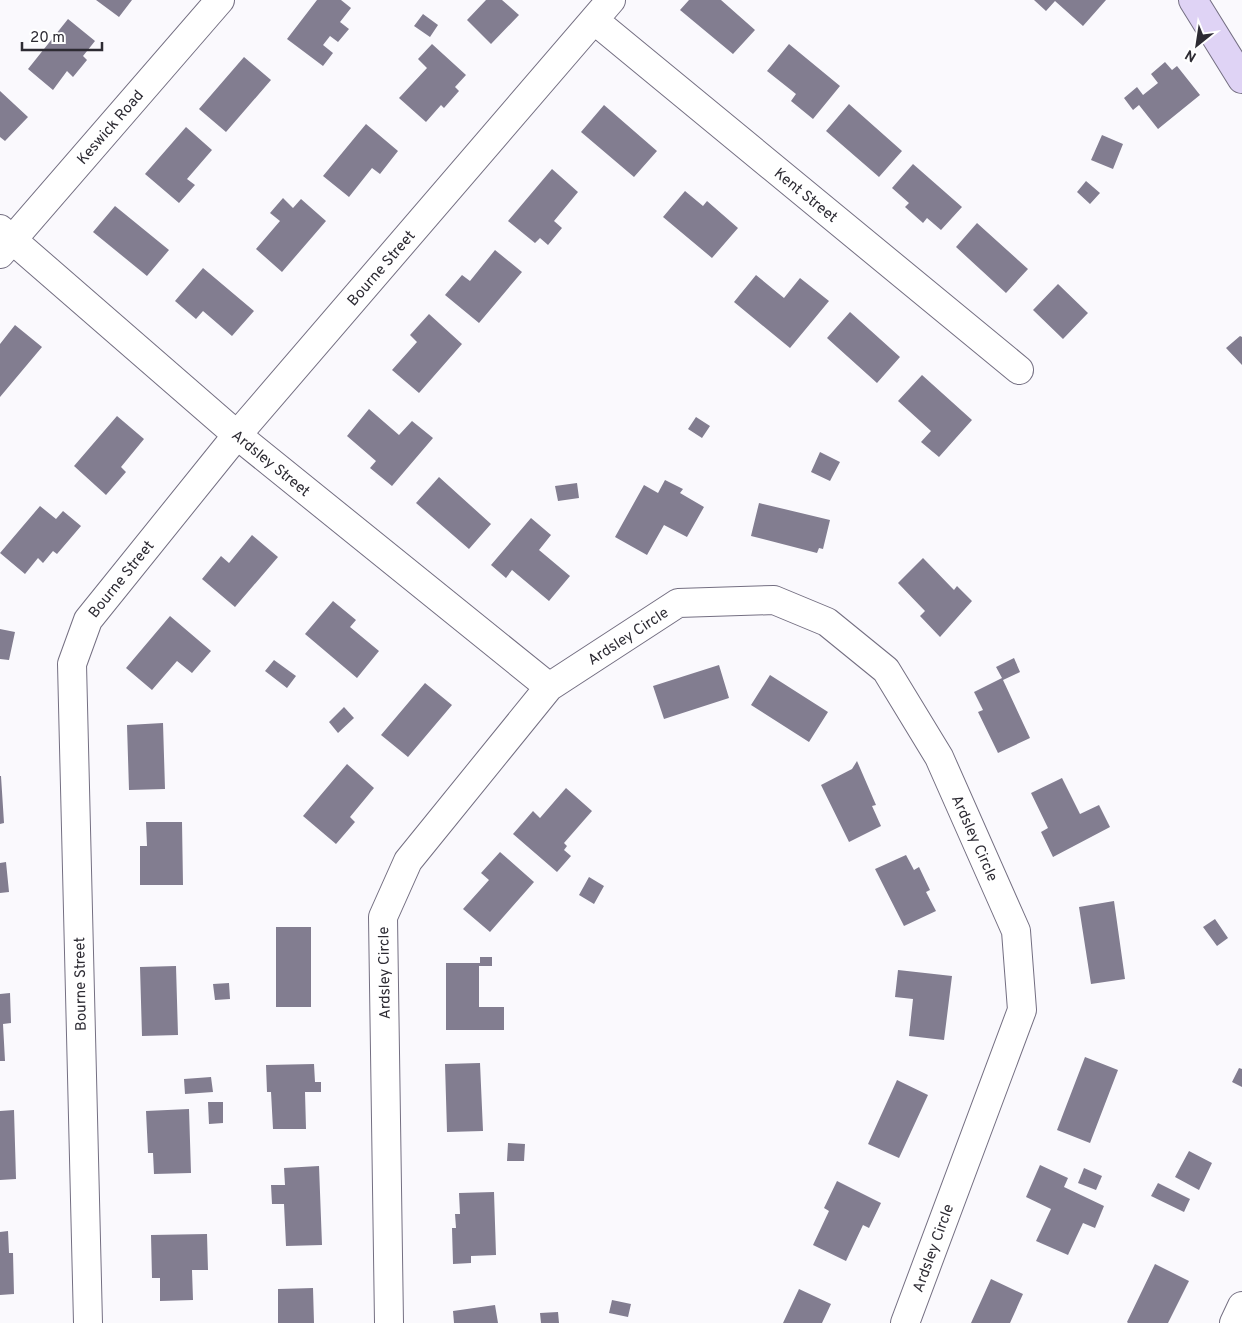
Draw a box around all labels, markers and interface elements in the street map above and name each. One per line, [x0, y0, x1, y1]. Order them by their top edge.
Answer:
scale bar [22, 20, 102, 52]
north arrow [1172, 20, 1222, 70]
text: 20 m [30, 29, 65, 48]
text: N [1183, 45, 1200, 65]
street label: Keswick Road [74, 87, 149, 169]
street label: Kent Street [769, 165, 841, 228]
street label: Bourne Street [344, 227, 420, 311]
street label: Ardsley Street [227, 427, 313, 502]
street label: Bourne Street [85, 537, 159, 623]
street label: Ardsley Circle [585, 604, 673, 670]
street label: Ardsley Circle [946, 792, 1001, 885]
street label: Ardsley Circle [375, 926, 396, 1020]
street label: Bourne Street [71, 937, 92, 1031]
street label: Ardsley Circle [910, 1202, 959, 1295]

